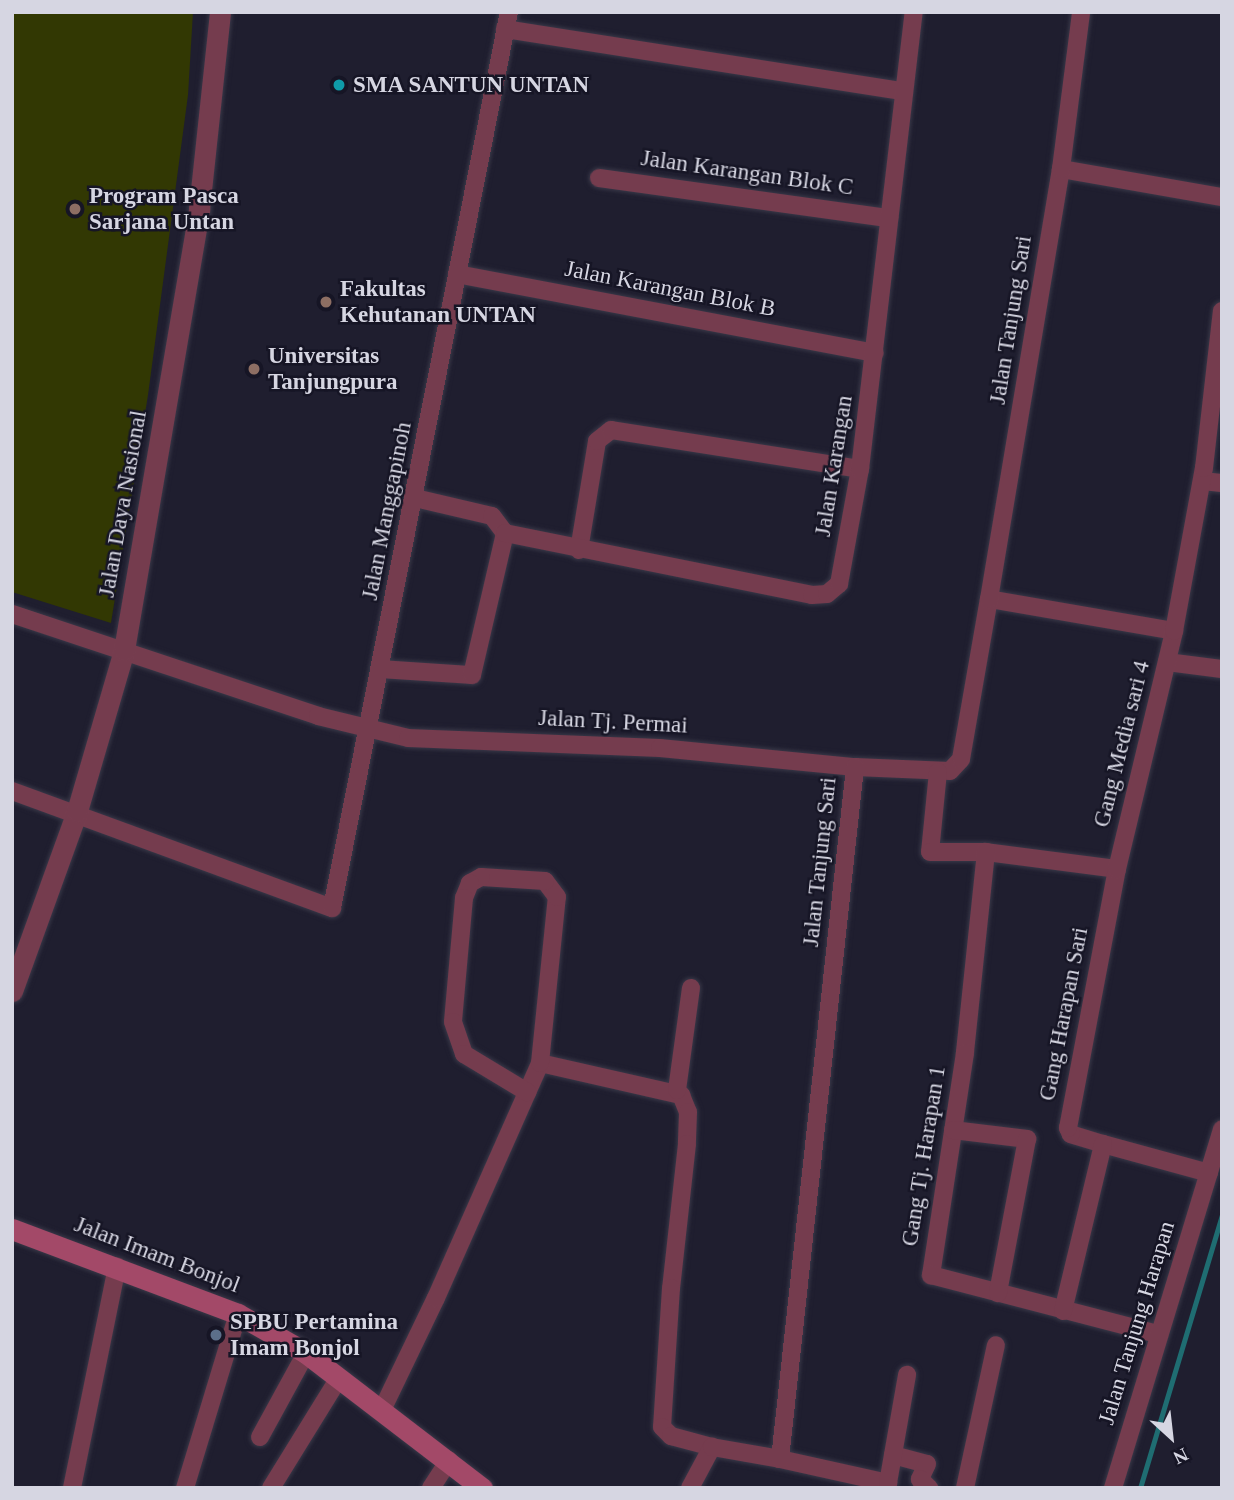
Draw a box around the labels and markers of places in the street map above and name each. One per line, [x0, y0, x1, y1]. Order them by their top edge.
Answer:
place label: SMA SANTUN UNTAN [353, 71, 590, 99]
marker: SMA SANTUN UNTAN [331, 77, 347, 93]
place label: Program Pasca Sarjana Untan [89, 182, 239, 236]
marker: Program Pasca Sarjana Untan [67, 201, 83, 217]
place label: Fakultas Kehutanan UNTAN [340, 275, 536, 329]
marker: Fakultas Kehutanan UNTAN [318, 294, 334, 310]
place label: Universitas Tanjungpura [268, 342, 398, 396]
marker: Universitas Tanjungpura [246, 361, 262, 377]
place label: SPBU Pertamina Imam Bonjol [230, 1308, 398, 1362]
marker: SPBU Pertamina Imam Bonjol [208, 1327, 224, 1343]

